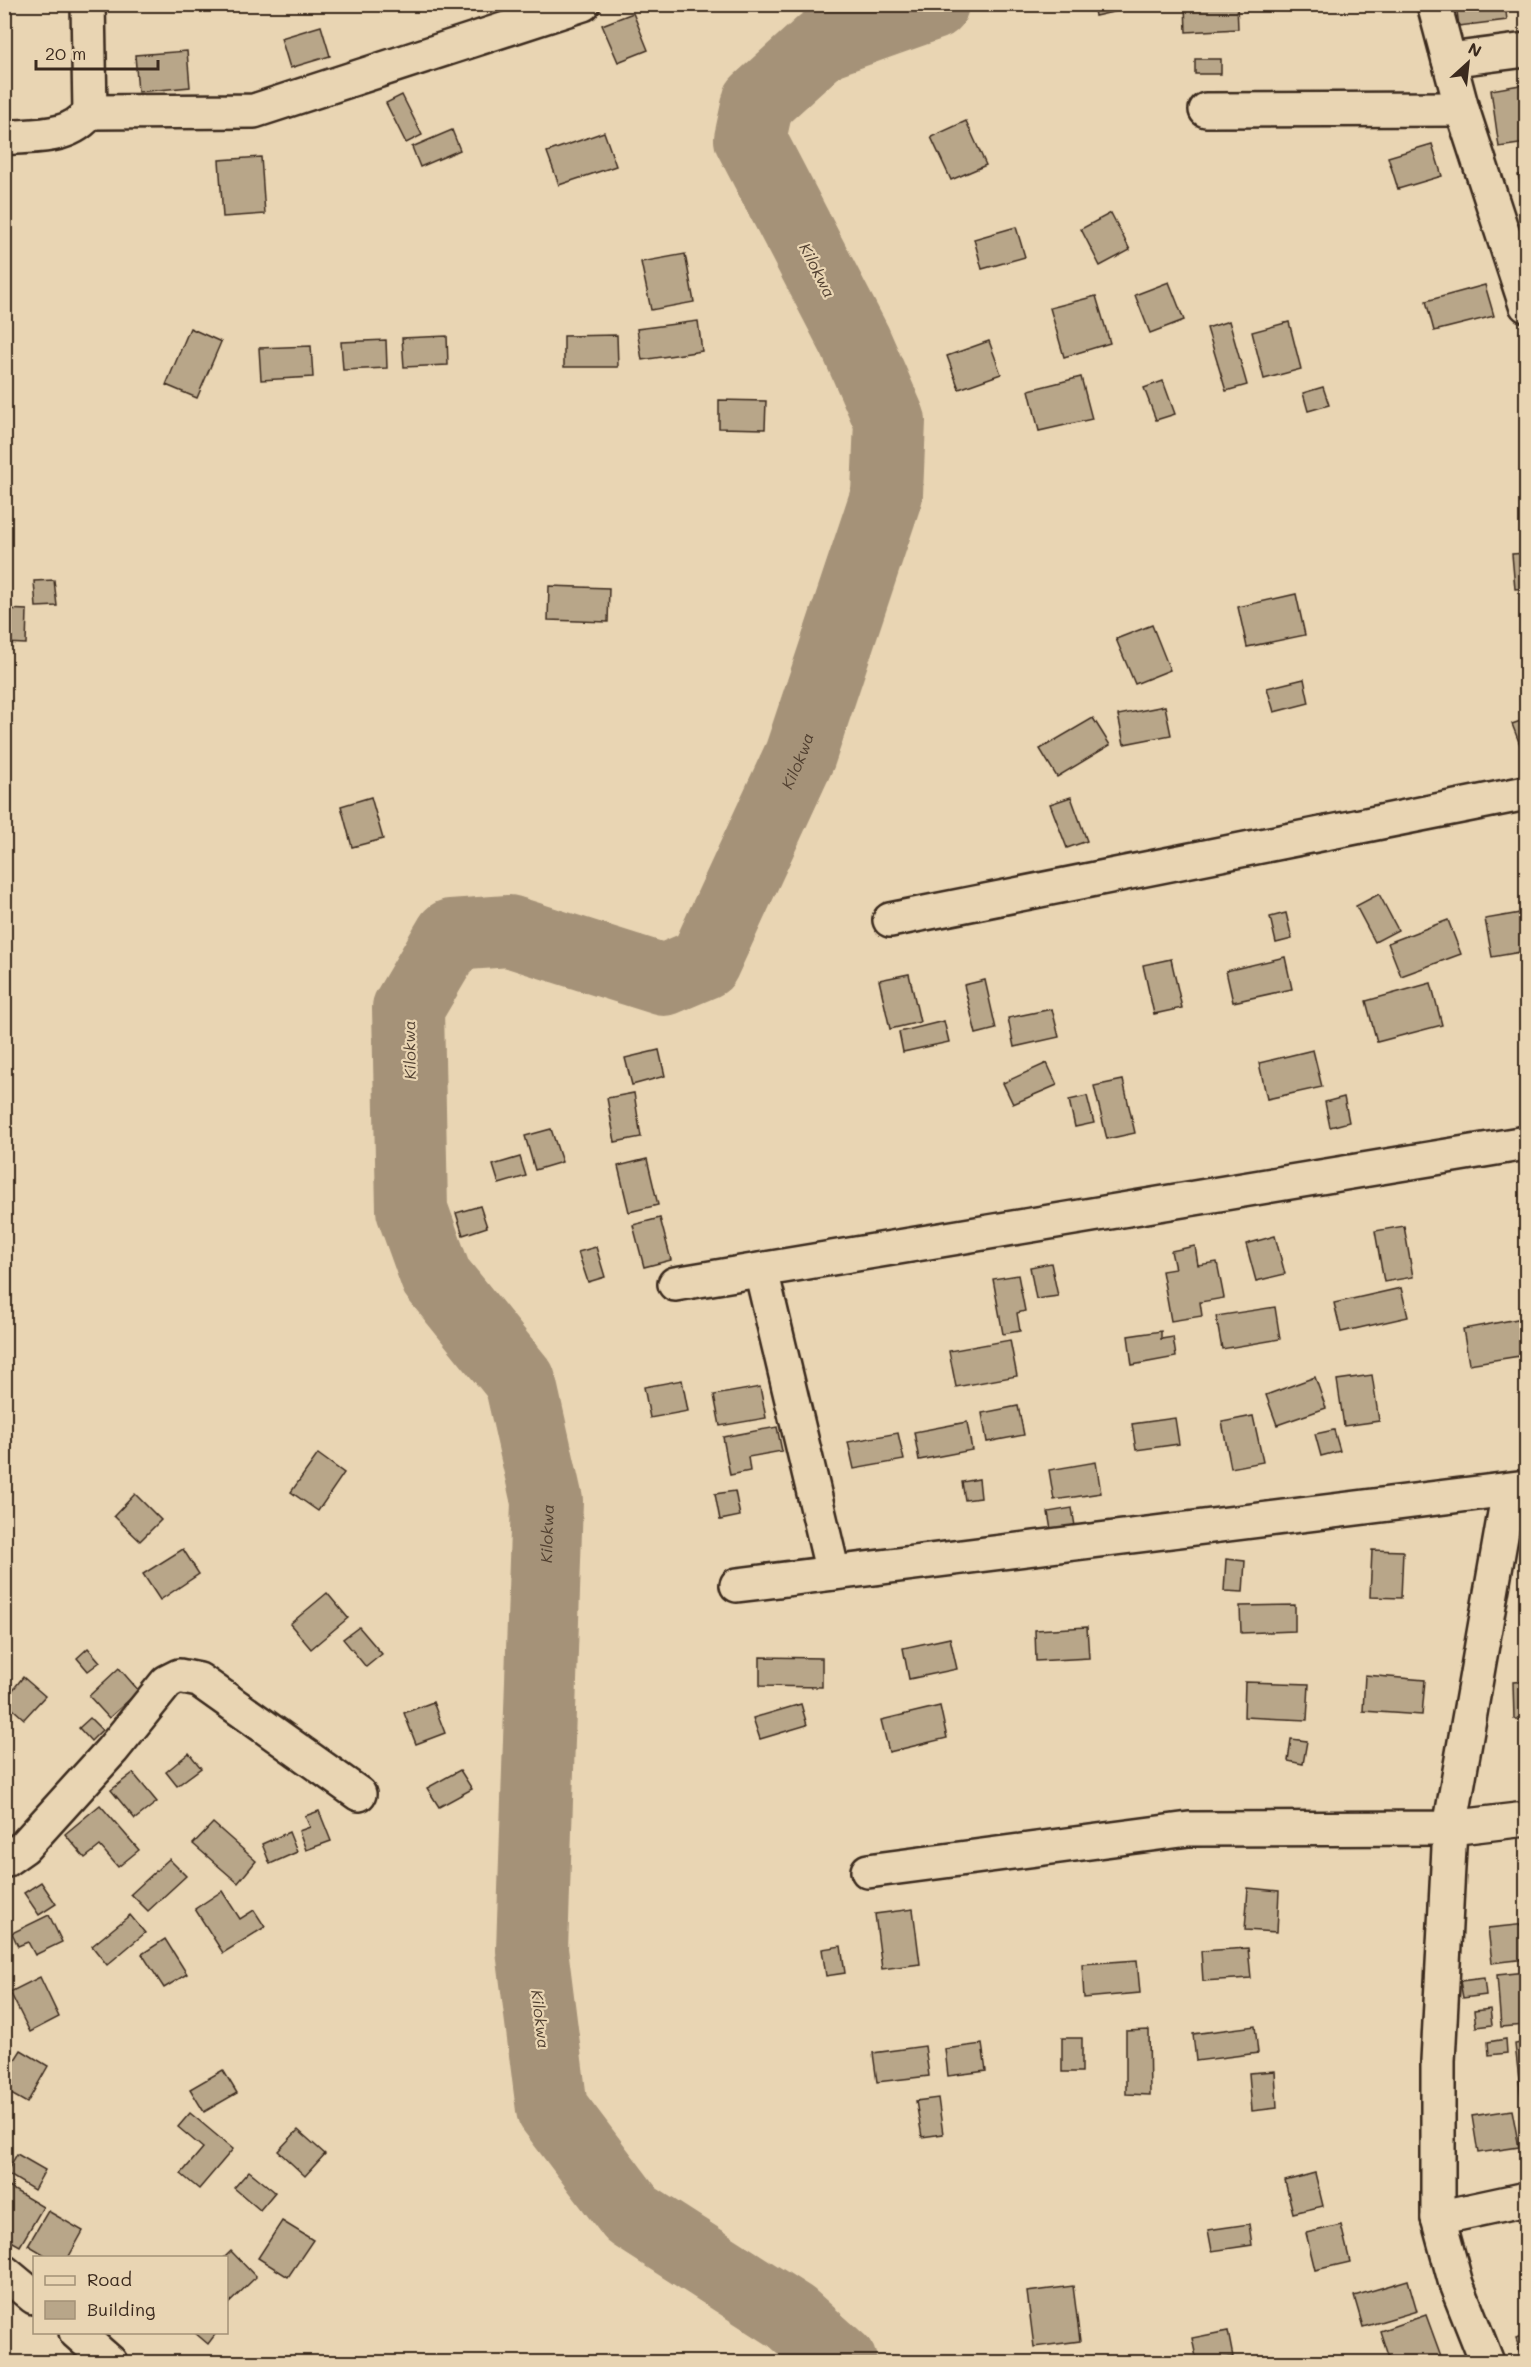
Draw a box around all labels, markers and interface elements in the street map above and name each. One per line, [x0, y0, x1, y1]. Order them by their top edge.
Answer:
scale bar [36, 33, 158, 71]
north arrow [1438, 33, 1498, 93]
text: N [1465, 37, 1485, 61]
text: 20 m [45, 41, 86, 65]
water label: Kilokwa [795, 239, 841, 301]
water label: Kilokwa [775, 730, 817, 792]
water label: Kilokwa [398, 1020, 420, 1080]
water label: Kilokwa [534, 1504, 557, 1563]
water label: Kilokwa [527, 1988, 555, 2050]
legend [33, 2256, 228, 2334]
text: Road [87, 2267, 132, 2291]
text: Building [87, 2297, 155, 2321]

